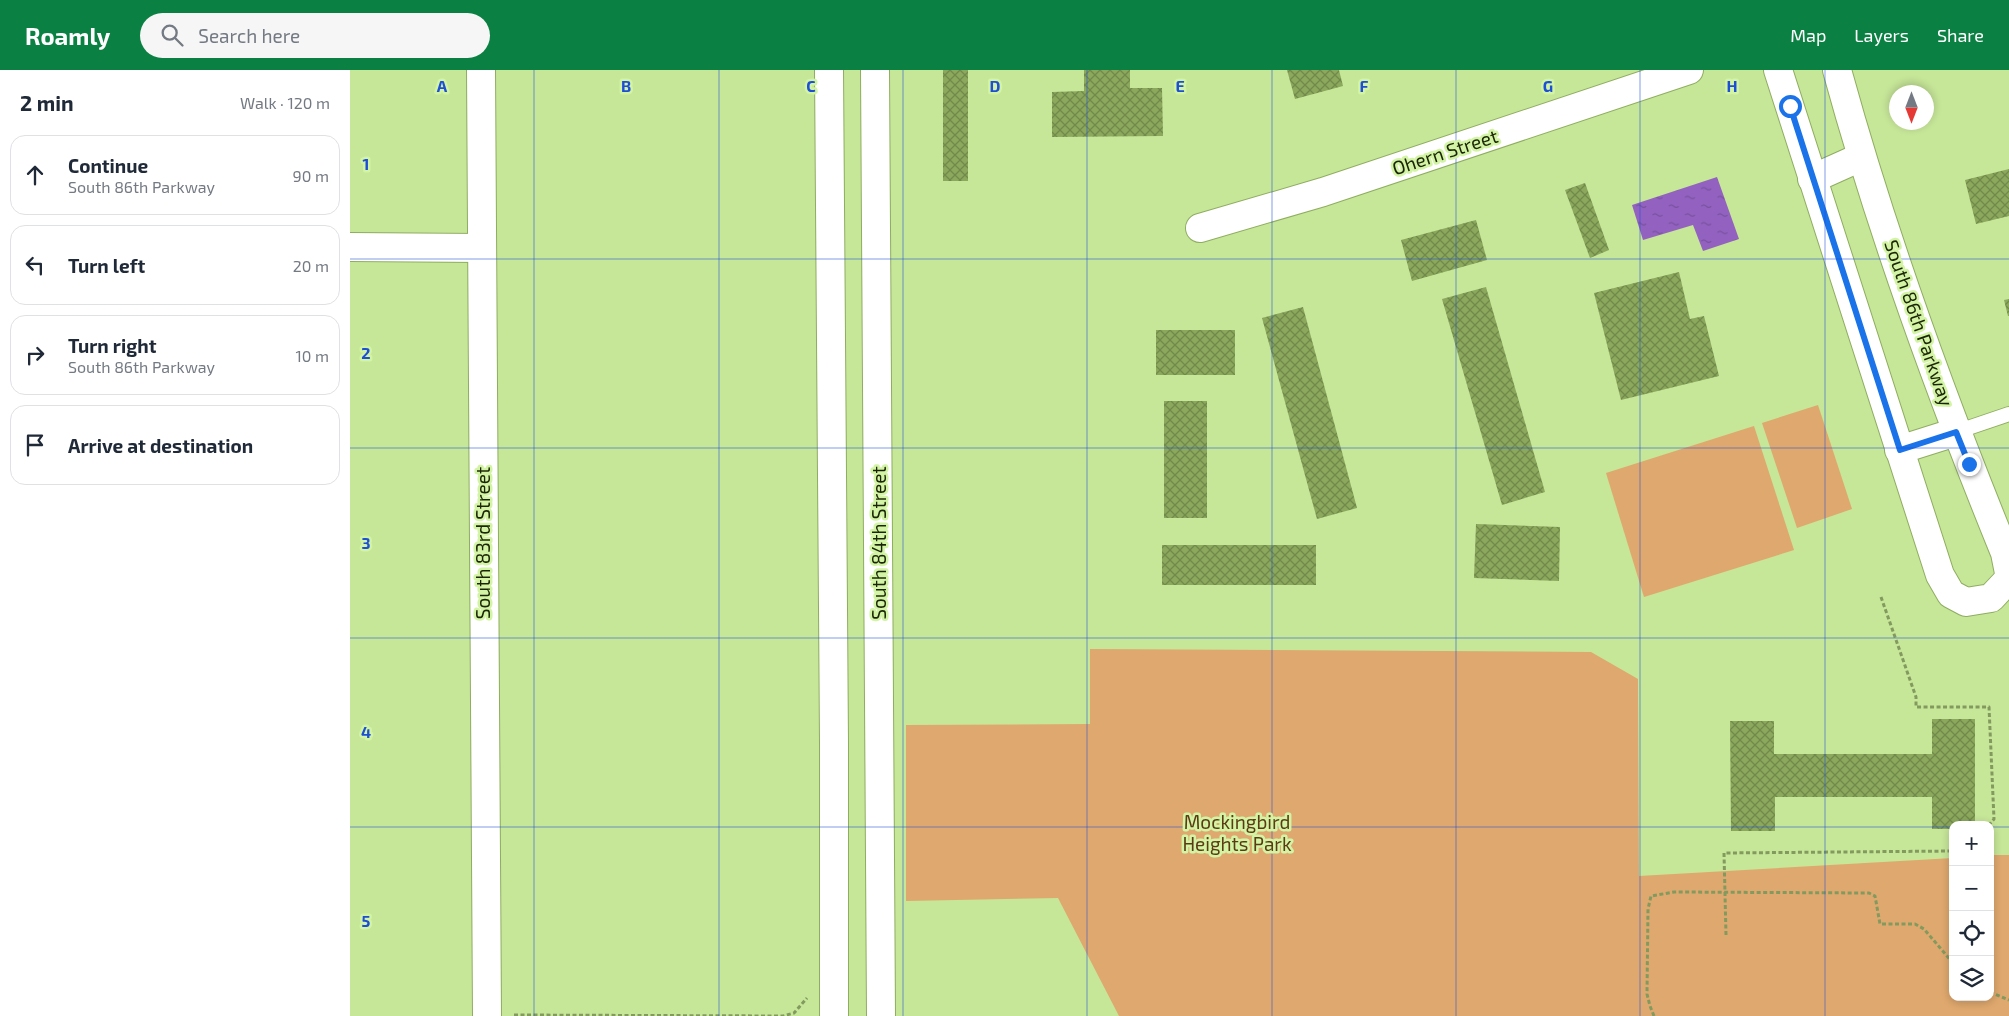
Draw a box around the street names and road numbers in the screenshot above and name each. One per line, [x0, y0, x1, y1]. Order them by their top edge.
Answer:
street label: Ohern Street [1389, 124, 1501, 179]
street label: South 86th Parkway [1880, 237, 1959, 409]
street label: South 84th Street [867, 466, 890, 620]
street label: South 83rd Street [471, 467, 494, 619]

